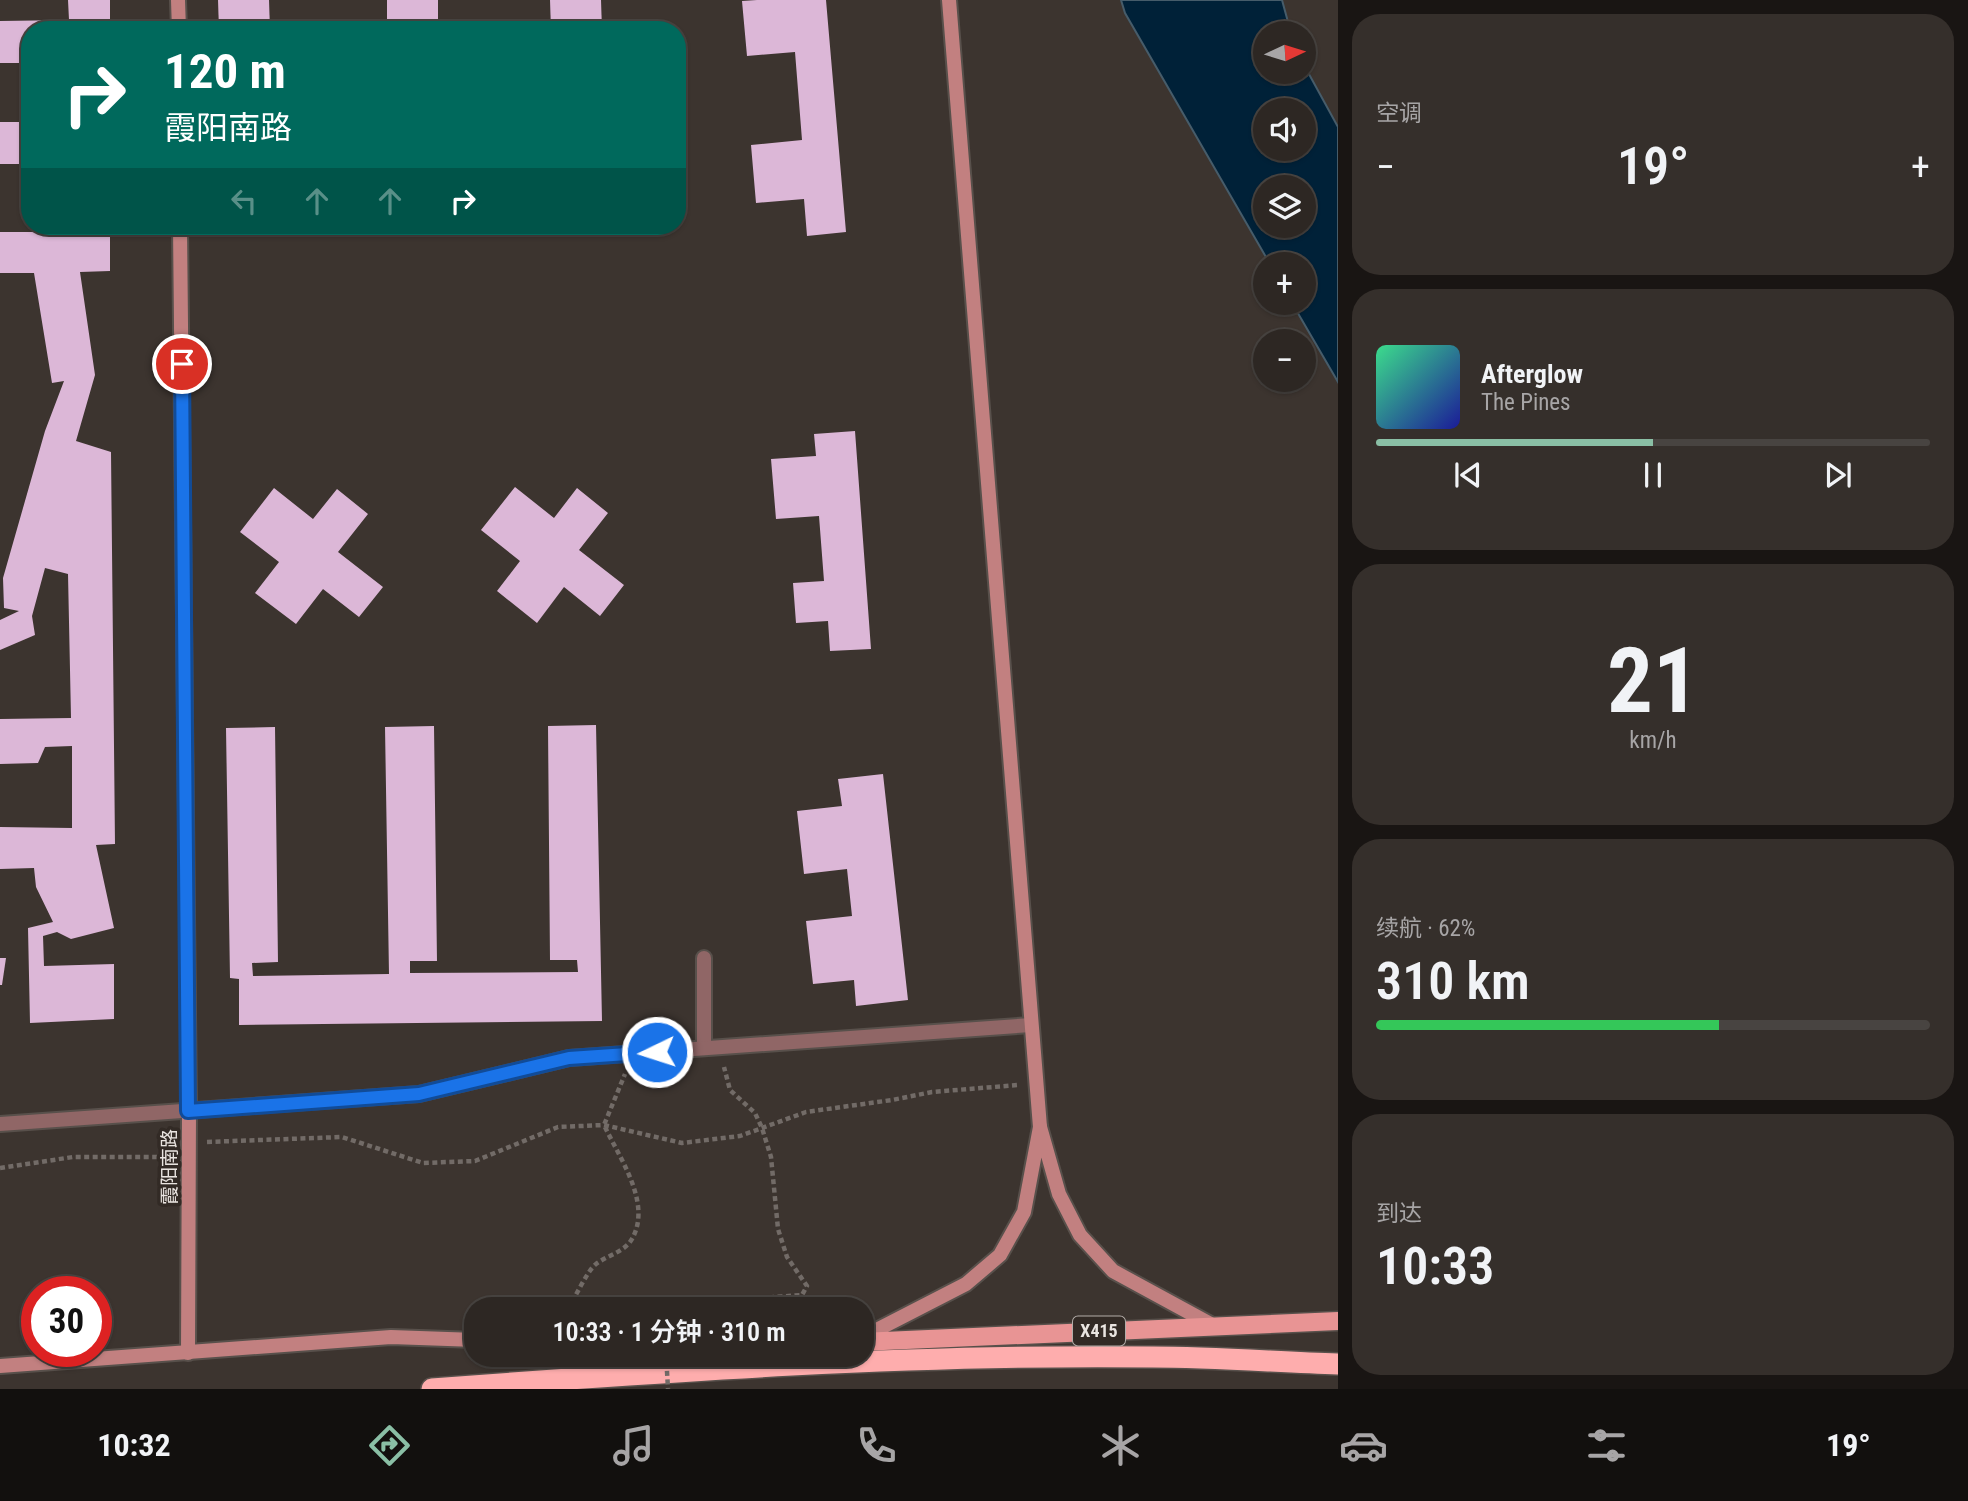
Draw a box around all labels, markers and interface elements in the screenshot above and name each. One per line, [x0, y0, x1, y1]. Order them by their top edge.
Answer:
north arrow [1253, 21, 1316, 84]
map controls [1253, 21, 1316, 392]
text: 120 m [164, 43, 286, 100]
icon: right [49, 49, 140, 140]
button: sound [1253, 98, 1316, 161]
text: 空调 [1376, 100, 1422, 127]
text: 霞阳南路 [164, 109, 292, 147]
text: 19° [1617, 136, 1689, 197]
text: − [1376, 145, 1395, 189]
text: + [1911, 145, 1930, 189]
button: layers [1253, 175, 1316, 238]
icon: left [225, 182, 263, 220]
icon: ahead [298, 182, 336, 220]
icon: ahead [371, 182, 409, 220]
icon: right [444, 182, 482, 220]
button: + [1253, 252, 1316, 315]
button: − [1253, 329, 1316, 392]
pin [152, 334, 212, 394]
icon: arrive [163, 345, 201, 383]
text: Afterglow [1481, 359, 1583, 389]
text: The Pines [1481, 389, 1571, 416]
icon: previous [1449, 456, 1487, 494]
icon: pause [1634, 456, 1672, 494]
icon: next [1819, 456, 1857, 494]
text: 21 [1607, 628, 1699, 734]
text: km/h [1629, 727, 1677, 754]
text: 续航 · 62% [1376, 915, 1475, 942]
text: 310 km [1376, 951, 1530, 1012]
position arrow [620, 1015, 694, 1089]
street label: 霞阳南路 [158, 1129, 181, 1205]
text: 到达 [1376, 1200, 1422, 1227]
text: 10:33 [1376, 1236, 1494, 1297]
speed limit sign: 30 [21, 1276, 112, 1367]
road number: X415 [1073, 1316, 1125, 1346]
text: 10:33 · 1 分钟 · 310 m [552, 1317, 786, 1347]
icon: directions [365, 1421, 414, 1470]
icon: music [609, 1421, 658, 1470]
icon: phone [852, 1421, 901, 1470]
icon: climate [1096, 1421, 1145, 1470]
icon: car [1339, 1421, 1388, 1470]
icon: filters [1582, 1421, 1631, 1470]
text: 10:32 [97, 1426, 171, 1464]
text: 19° [1826, 1426, 1871, 1464]

